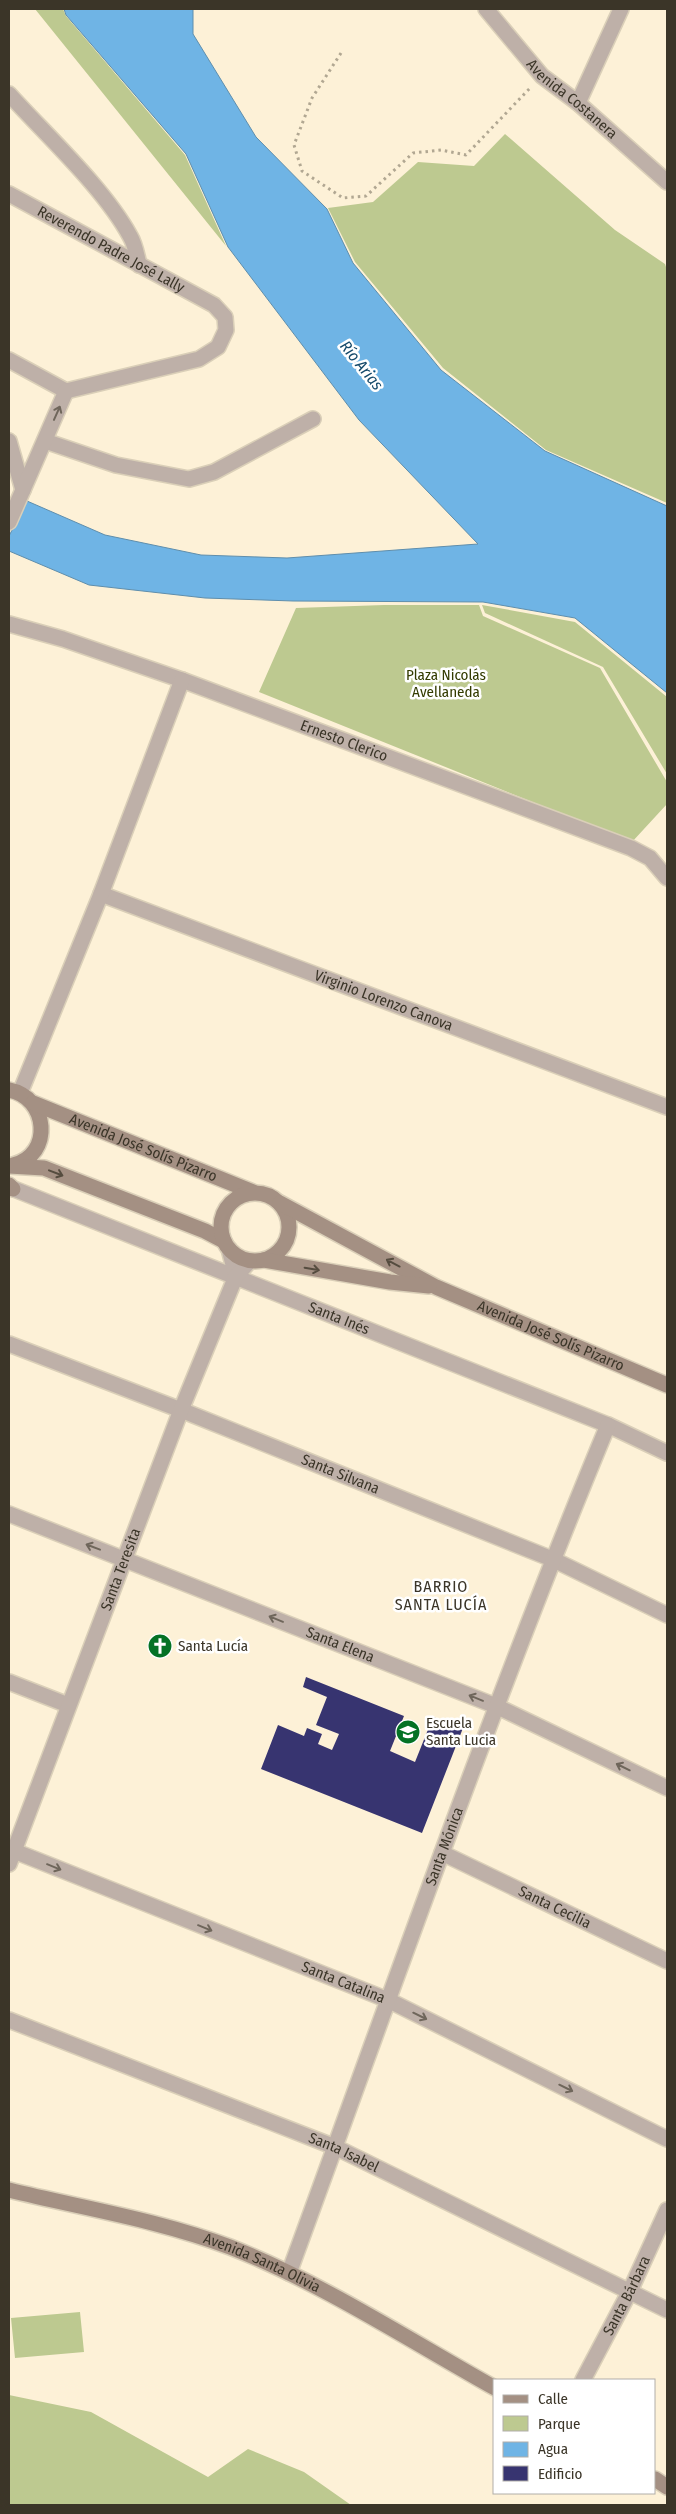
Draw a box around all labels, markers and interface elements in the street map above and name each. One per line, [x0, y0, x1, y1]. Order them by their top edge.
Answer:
street label: Avenida Costanera [523, 55, 621, 143]
street label: Reverendo Padre José Lally [34, 202, 188, 297]
water label: Río Arias [336, 337, 387, 394]
one-way arrow [52, 406, 62, 421]
park label: Plaza Nicolás Avellaneda [406, 666, 486, 701]
street label: Ernesto Clerico [298, 716, 390, 765]
street label: Virginio Lorenzo Canova [312, 966, 455, 1035]
street label: Avenida José Solís Pizarro [67, 1110, 220, 1186]
one-way arrow [48, 1169, 64, 1178]
one-way arrow [386, 1258, 401, 1268]
one-way arrow [304, 1264, 320, 1274]
street label: Avenida José Solís Pizarro [475, 1297, 627, 1375]
street label: Santa Inés [306, 1298, 372, 1338]
street label: Santa Silvana [299, 1450, 382, 1498]
street label: Santa Teresita [97, 1526, 144, 1613]
one-way arrow [85, 1541, 100, 1550]
district label: BARRIO SANTA LUCÍA [395, 1577, 487, 1614]
one-way arrow [269, 1614, 284, 1623]
street label: Santa Elena [303, 1623, 377, 1666]
church icon: Santa Lucía [147, 1633, 173, 1659]
place label: Santa Lucía [178, 1637, 248, 1655]
one-way arrow [469, 1693, 484, 1702]
place label: Escuela Santa Lucia [426, 1714, 496, 1749]
school or university icon: Escuela Santa Lucia [395, 1719, 421, 1745]
one-way arrow [616, 1762, 631, 1771]
street label: Santa Mónica [422, 1805, 467, 1888]
one-way arrow [46, 1863, 61, 1873]
street label: Santa Cecilia [515, 1882, 594, 1932]
one-way arrow [197, 1923, 212, 1933]
street label: Santa Catalina [299, 1958, 388, 2007]
one-way arrow [412, 2012, 427, 2021]
one-way arrow [558, 2083, 573, 2093]
street label: Santa Isabel [306, 2129, 382, 2176]
street label: Avenida Santa Olivia [201, 2229, 324, 2296]
street label: Santa Bárbara [599, 2253, 654, 2338]
legend [493, 2379, 656, 2494]
text: Calle [538, 2390, 568, 2408]
text: Parque [538, 2415, 581, 2433]
text: Agua [538, 2440, 568, 2458]
text: Edificio [538, 2465, 583, 2483]

